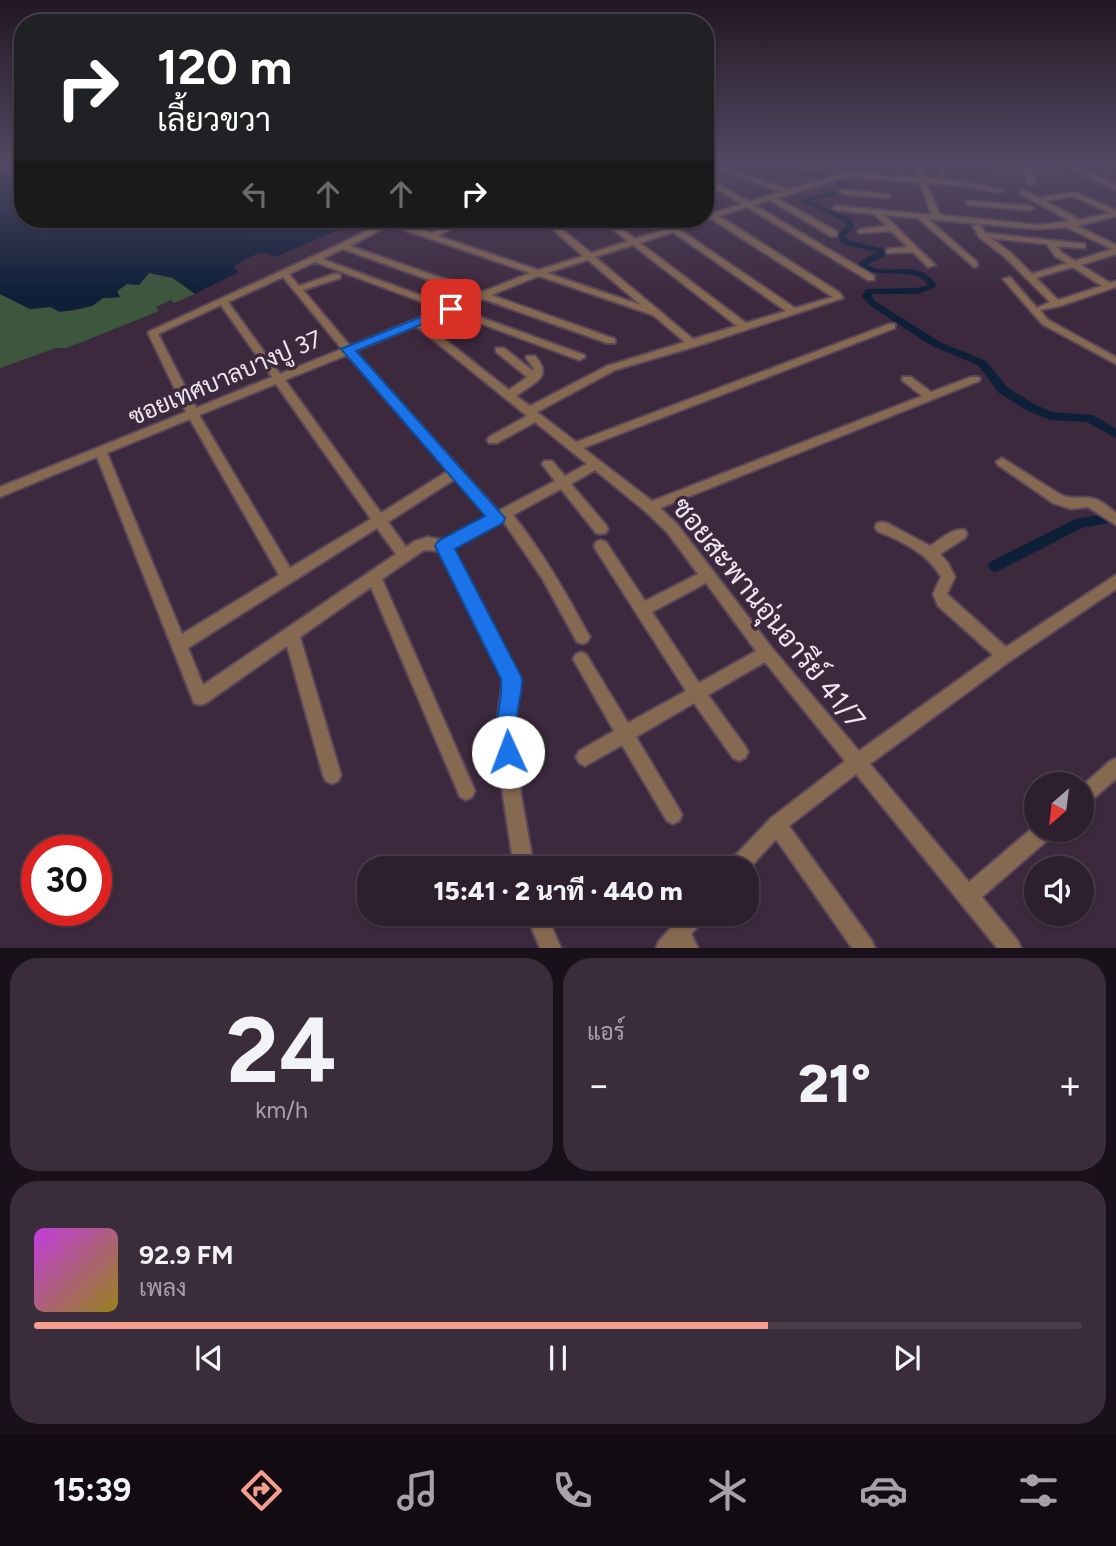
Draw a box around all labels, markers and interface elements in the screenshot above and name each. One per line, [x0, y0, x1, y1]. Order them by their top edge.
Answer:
text: 120 m [157, 37, 292, 96]
icon: right [42, 42, 133, 133]
text: เลี้ยวขวา [157, 101, 271, 139]
icon: left [236, 175, 274, 213]
icon: ahead [309, 175, 347, 213]
icon: ahead [382, 175, 420, 213]
icon: right [455, 175, 493, 213]
pin [421, 279, 481, 339]
icon: arrive [432, 290, 470, 328]
street label: ซอยเทศบาลบางปู 37 [124, 324, 327, 434]
street label: ซอยสะพานอุ่นอารีย์ 41/7 [663, 489, 874, 738]
position arrow [471, 715, 545, 789]
north arrow [1024, 772, 1094, 842]
map controls [1024, 772, 1094, 926]
speed limit sign: 30 [21, 835, 112, 926]
button: sound [1024, 856, 1094, 926]
text: 15:41 · 2 นาที · 440 m [433, 875, 683, 907]
text: 24 [226, 996, 337, 1105]
text: แอร์ [587, 1018, 625, 1046]
text: 21° [798, 1053, 871, 1115]
text: − [587, 1062, 611, 1108]
text: + [1058, 1062, 1082, 1108]
text: km/h [255, 1096, 308, 1124]
text: 92.9 FM [139, 1239, 234, 1271]
text: เพลง [139, 1274, 186, 1302]
icon: previous [190, 1339, 228, 1377]
icon: pause [539, 1339, 577, 1377]
icon: next [888, 1339, 926, 1377]
icon: directions [237, 1466, 286, 1515]
icon: music [393, 1466, 442, 1515]
icon: phone [548, 1466, 597, 1515]
icon: climate [703, 1466, 752, 1515]
icon: car [859, 1466, 908, 1515]
icon: filters [1014, 1466, 1063, 1515]
text: 15:39 [53, 1471, 131, 1509]

